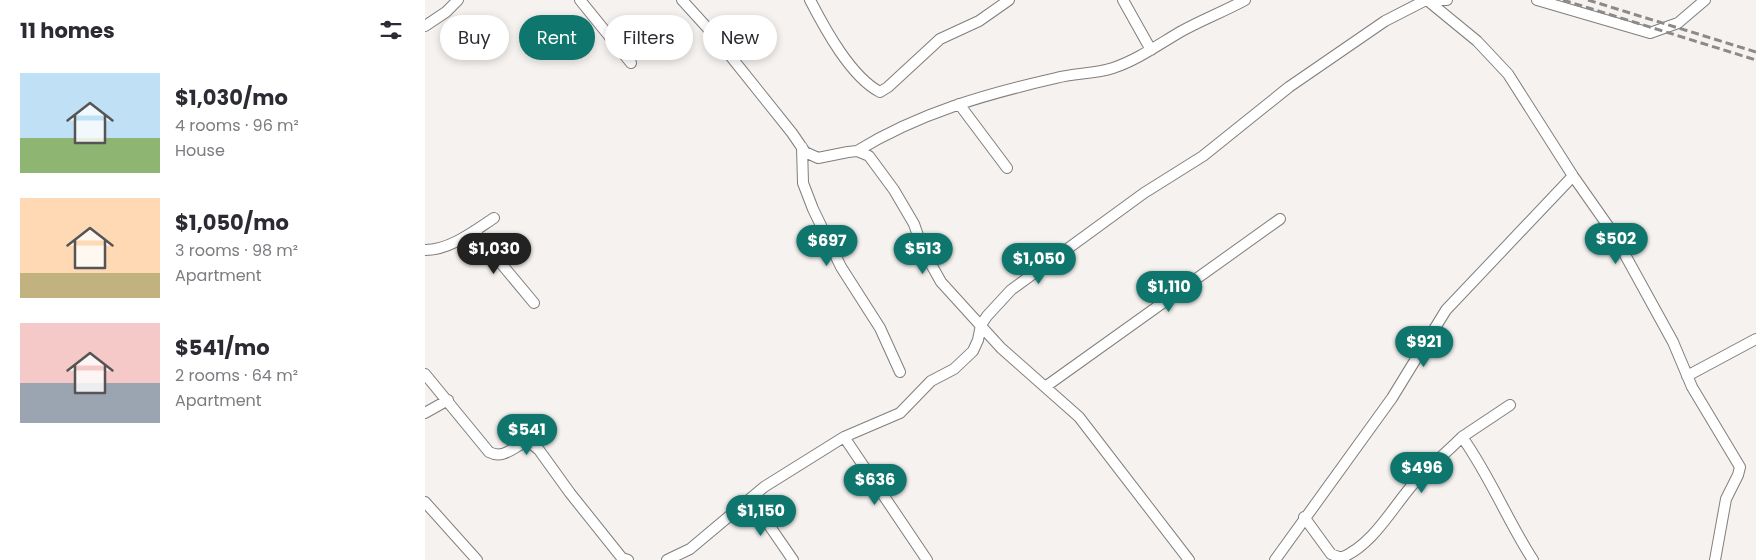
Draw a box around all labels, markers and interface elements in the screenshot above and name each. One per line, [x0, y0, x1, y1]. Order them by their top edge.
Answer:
chip: Buy [440, 15, 509, 60]
chip: Rent [519, 15, 595, 60]
chip: Filters [605, 15, 693, 60]
chip: New [703, 15, 777, 60]
text: 11 homes [20, 16, 115, 45]
icon: filters [377, 16, 405, 44]
text: $1,030/mo [175, 83, 288, 112]
icon: home [60, 93, 120, 153]
text: 4 rooms · 96 m² [175, 114, 299, 137]
text: House [175, 139, 225, 162]
text: $1,050/mo [175, 208, 289, 237]
icon: home [60, 218, 120, 278]
pin: $502 [1586, 222, 1646, 265]
pin: $697 [797, 224, 857, 267]
text: $502 [1596, 227, 1636, 250]
text: $697 [807, 229, 847, 252]
pin: $1,030 [453, 232, 535, 275]
pin: $513 [893, 232, 953, 275]
text: $1,030 [468, 237, 520, 260]
text: $513 [905, 237, 941, 260]
text: 3 rooms · 98 m² [175, 239, 298, 262]
pin: $1,050 [998, 242, 1080, 285]
text: $1,050 [1013, 247, 1065, 270]
text: Apartment [175, 264, 262, 287]
pin: $1,110 [1128, 270, 1210, 313]
text: $1,110 [1147, 275, 1191, 298]
pin: $921 [1394, 326, 1454, 368]
text: $921 [1406, 330, 1442, 353]
text: $541/mo [175, 333, 270, 362]
icon: home [60, 343, 120, 403]
text: 2 rooms · 64 m² [175, 364, 298, 387]
text: Apartment [175, 389, 262, 412]
pin: $541 [497, 414, 557, 456]
text: $541 [508, 418, 546, 441]
pin: $496 [1392, 452, 1452, 494]
text: $496 [1401, 456, 1443, 479]
pin: $636 [845, 464, 905, 506]
text: $636 [855, 468, 895, 491]
pin: $1,150 [720, 494, 802, 537]
text: $1,150 [737, 499, 785, 522]

